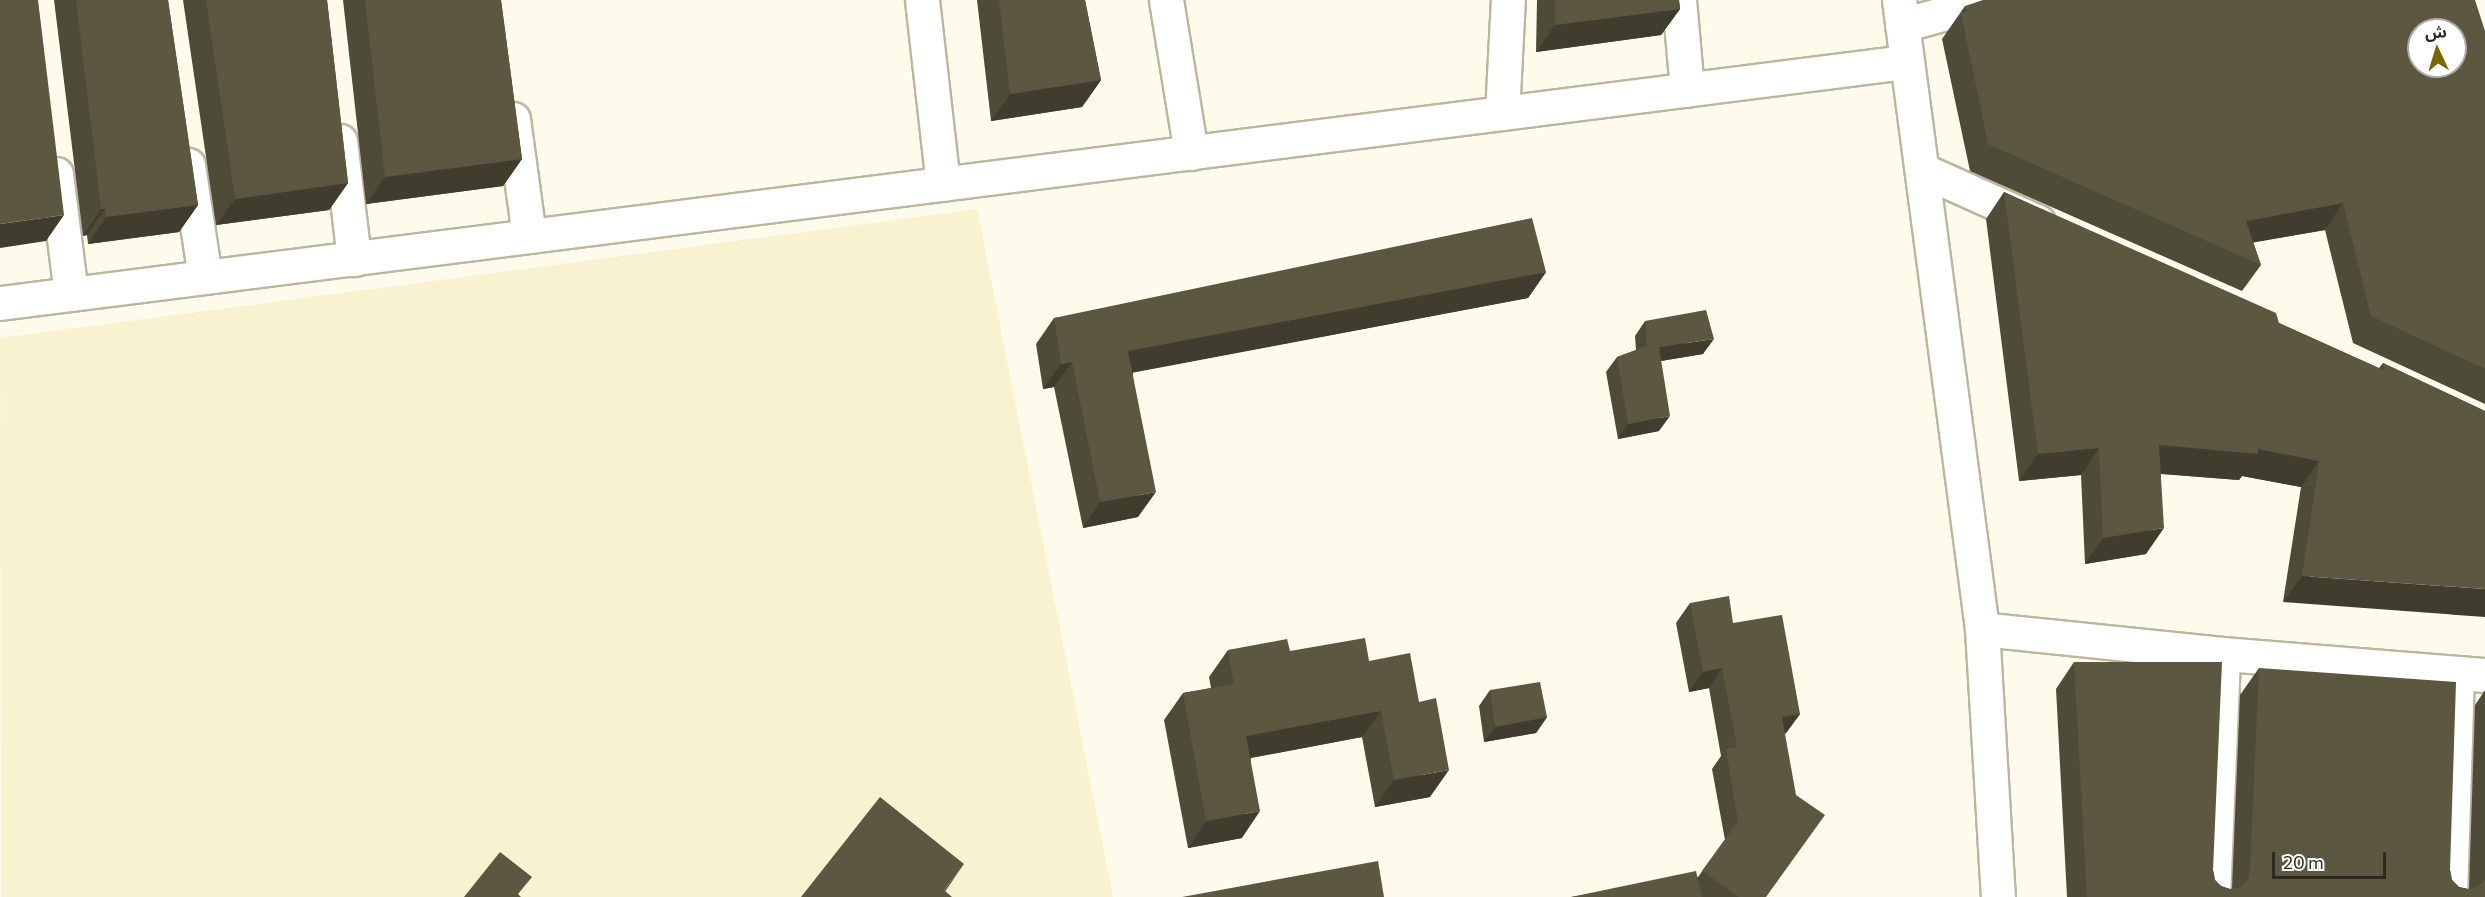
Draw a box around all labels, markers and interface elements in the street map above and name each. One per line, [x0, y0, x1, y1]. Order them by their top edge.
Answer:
north arrow [2407, 18, 2467, 78]
text: ش [2424, 21, 2447, 42]
scale bar [2275, 840, 2389, 878]
text: 20 m [2283, 851, 2324, 873]

